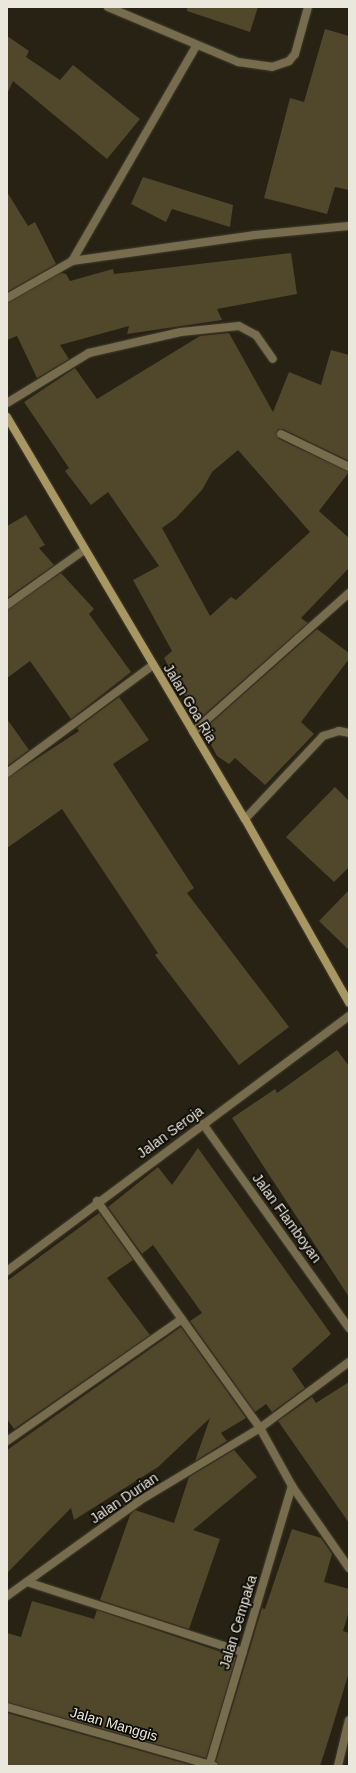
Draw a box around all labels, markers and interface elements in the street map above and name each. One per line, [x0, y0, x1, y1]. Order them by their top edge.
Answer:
street label: Jalan Goa Ria [160, 661, 220, 745]
street label: Jalan Seroja [134, 1102, 206, 1162]
street label: Jalan Flamboyan [249, 1170, 325, 1266]
street label: Jalan Durian [87, 1469, 161, 1527]
street label: Jalan Cempaka [216, 1573, 260, 1671]
street label: Jalan Manggis [68, 1703, 160, 1745]

